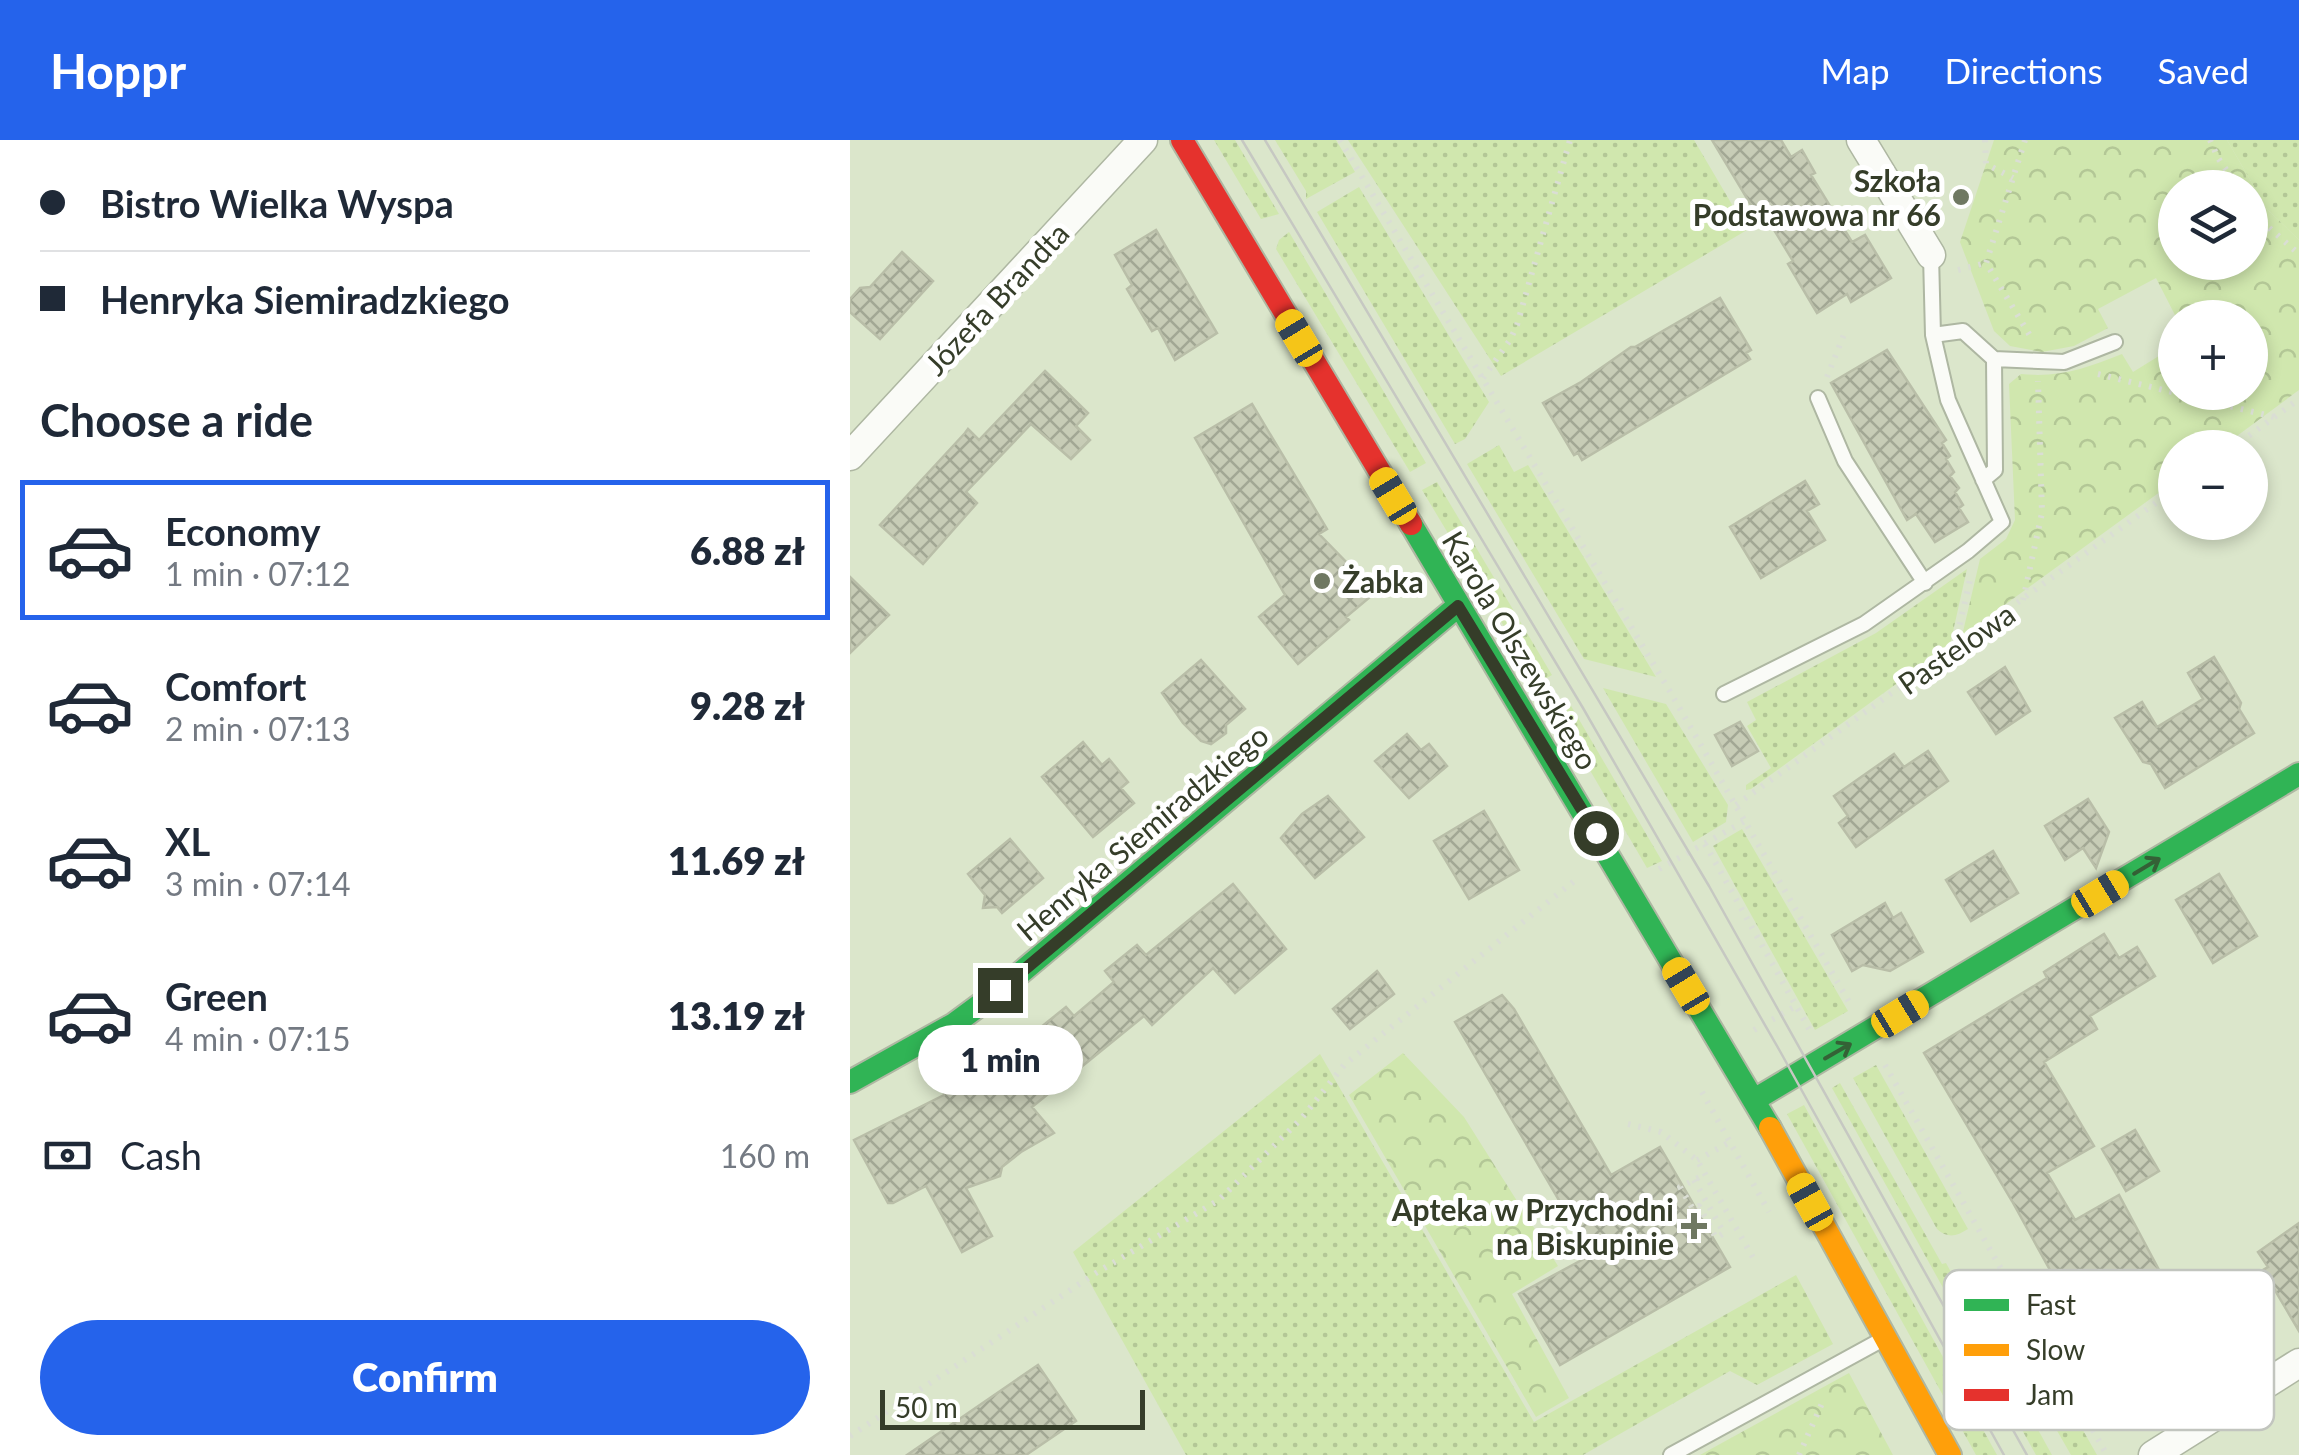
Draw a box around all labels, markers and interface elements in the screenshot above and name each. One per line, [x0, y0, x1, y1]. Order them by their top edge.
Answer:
text: Hoppr [50, 42, 186, 99]
text: Map [1821, 49, 1890, 91]
text: Directions [1945, 49, 2103, 91]
text: Saved [2158, 49, 2249, 91]
place label: Szkoła Podstawowa nr 66 [1693, 162, 1941, 232]
map controls [2158, 170, 2268, 540]
button: layers [2158, 170, 2268, 280]
text: Bistro Wielka Wyspa [100, 180, 454, 226]
marker: Szkoła Podstawowa nr 66 [1950, 186, 1972, 208]
street label: Józefa Brandta [916, 215, 1076, 381]
text: Henryka Siemiradzkiego [100, 276, 510, 322]
button: + [2158, 300, 2268, 410]
car [1271, 305, 1327, 371]
text: Choose a ride [40, 393, 313, 447]
button: − [2158, 430, 2268, 540]
car [1365, 463, 1421, 529]
icon: car [45, 505, 135, 595]
text: Economy [165, 508, 320, 554]
street label: Karola Olszewskiego [1436, 524, 1606, 776]
text: 6.88 zł [690, 527, 805, 573]
text: 1 min · 07:12 [165, 554, 351, 593]
place label: Żabka [1342, 563, 1424, 599]
marker: Żabka [1311, 570, 1333, 592]
street label: Pastelowa [1891, 595, 2021, 701]
icon: car [45, 660, 135, 750]
text: Comfort [165, 663, 306, 709]
text: 9.28 zł [690, 682, 805, 728]
text: 2 min · 07:13 [165, 709, 351, 748]
street label: Henryka Siemiradzkiego [1009, 716, 1275, 948]
route start [1574, 811, 1619, 856]
icon: car [45, 815, 135, 905]
text: XL [165, 818, 210, 864]
text: 11.69 zł [668, 837, 805, 883]
one-way arrow [2132, 856, 2161, 876]
text: 3 min · 07:14 [165, 864, 351, 903]
car [2067, 866, 2133, 922]
car [1658, 953, 1714, 1019]
route end [978, 968, 1023, 1013]
icon: car [45, 970, 135, 1060]
text: Green [165, 973, 268, 1019]
car [1867, 986, 1933, 1042]
text: 13.19 zł [668, 992, 805, 1038]
text: 4 min · 07:15 [165, 1019, 351, 1058]
callout: 1 min [918, 1025, 1082, 1095]
text: 1 min [961, 1040, 1040, 1079]
one-way arrow [1823, 1040, 1852, 1060]
icon: cash [40, 1128, 95, 1183]
text: Cash [120, 1132, 202, 1178]
text: 160 m [720, 1136, 810, 1175]
car [1782, 1168, 1838, 1236]
place label: Apteka w Przychodni na Biskupinie [1391, 1191, 1674, 1261]
marker: Apteka w Przychodni na Biskupinie [1683, 1215, 1705, 1237]
legend [1944, 1270, 2274, 1430]
text: Fast [2026, 1287, 2076, 1321]
button: Confirm [40, 1320, 810, 1435]
text: Slow [2026, 1332, 2085, 1366]
text: Jam [2026, 1377, 2074, 1411]
scale bar [880, 1385, 1145, 1430]
text: 50 m [895, 1390, 958, 1424]

